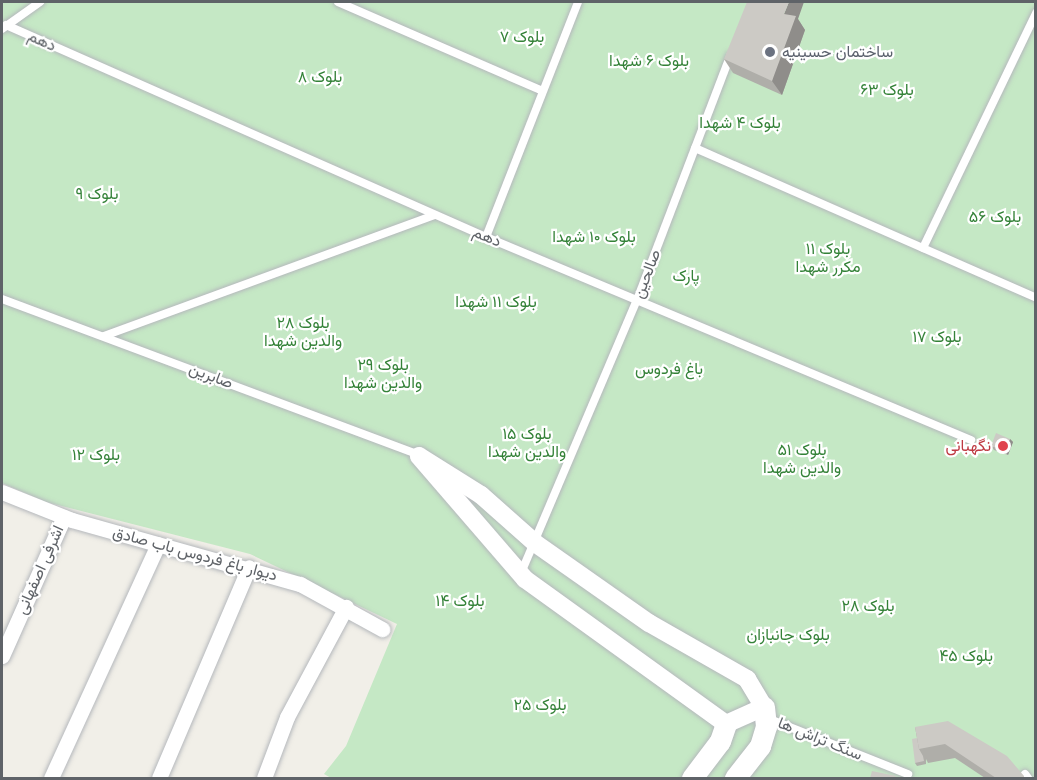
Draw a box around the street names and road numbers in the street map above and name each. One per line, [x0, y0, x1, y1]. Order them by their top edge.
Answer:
street label: دهم [25, 26, 59, 56]
street label: دهم [470, 223, 504, 251]
street label: صالحین [629, 247, 665, 301]
street label: صابرین [186, 359, 236, 393]
street label: اشرفی اصفهانی [12, 522, 68, 618]
street label: دیوار باغ فردوس باب صادق [111, 523, 279, 585]
street label: سنگ تراش ها [775, 713, 865, 765]

